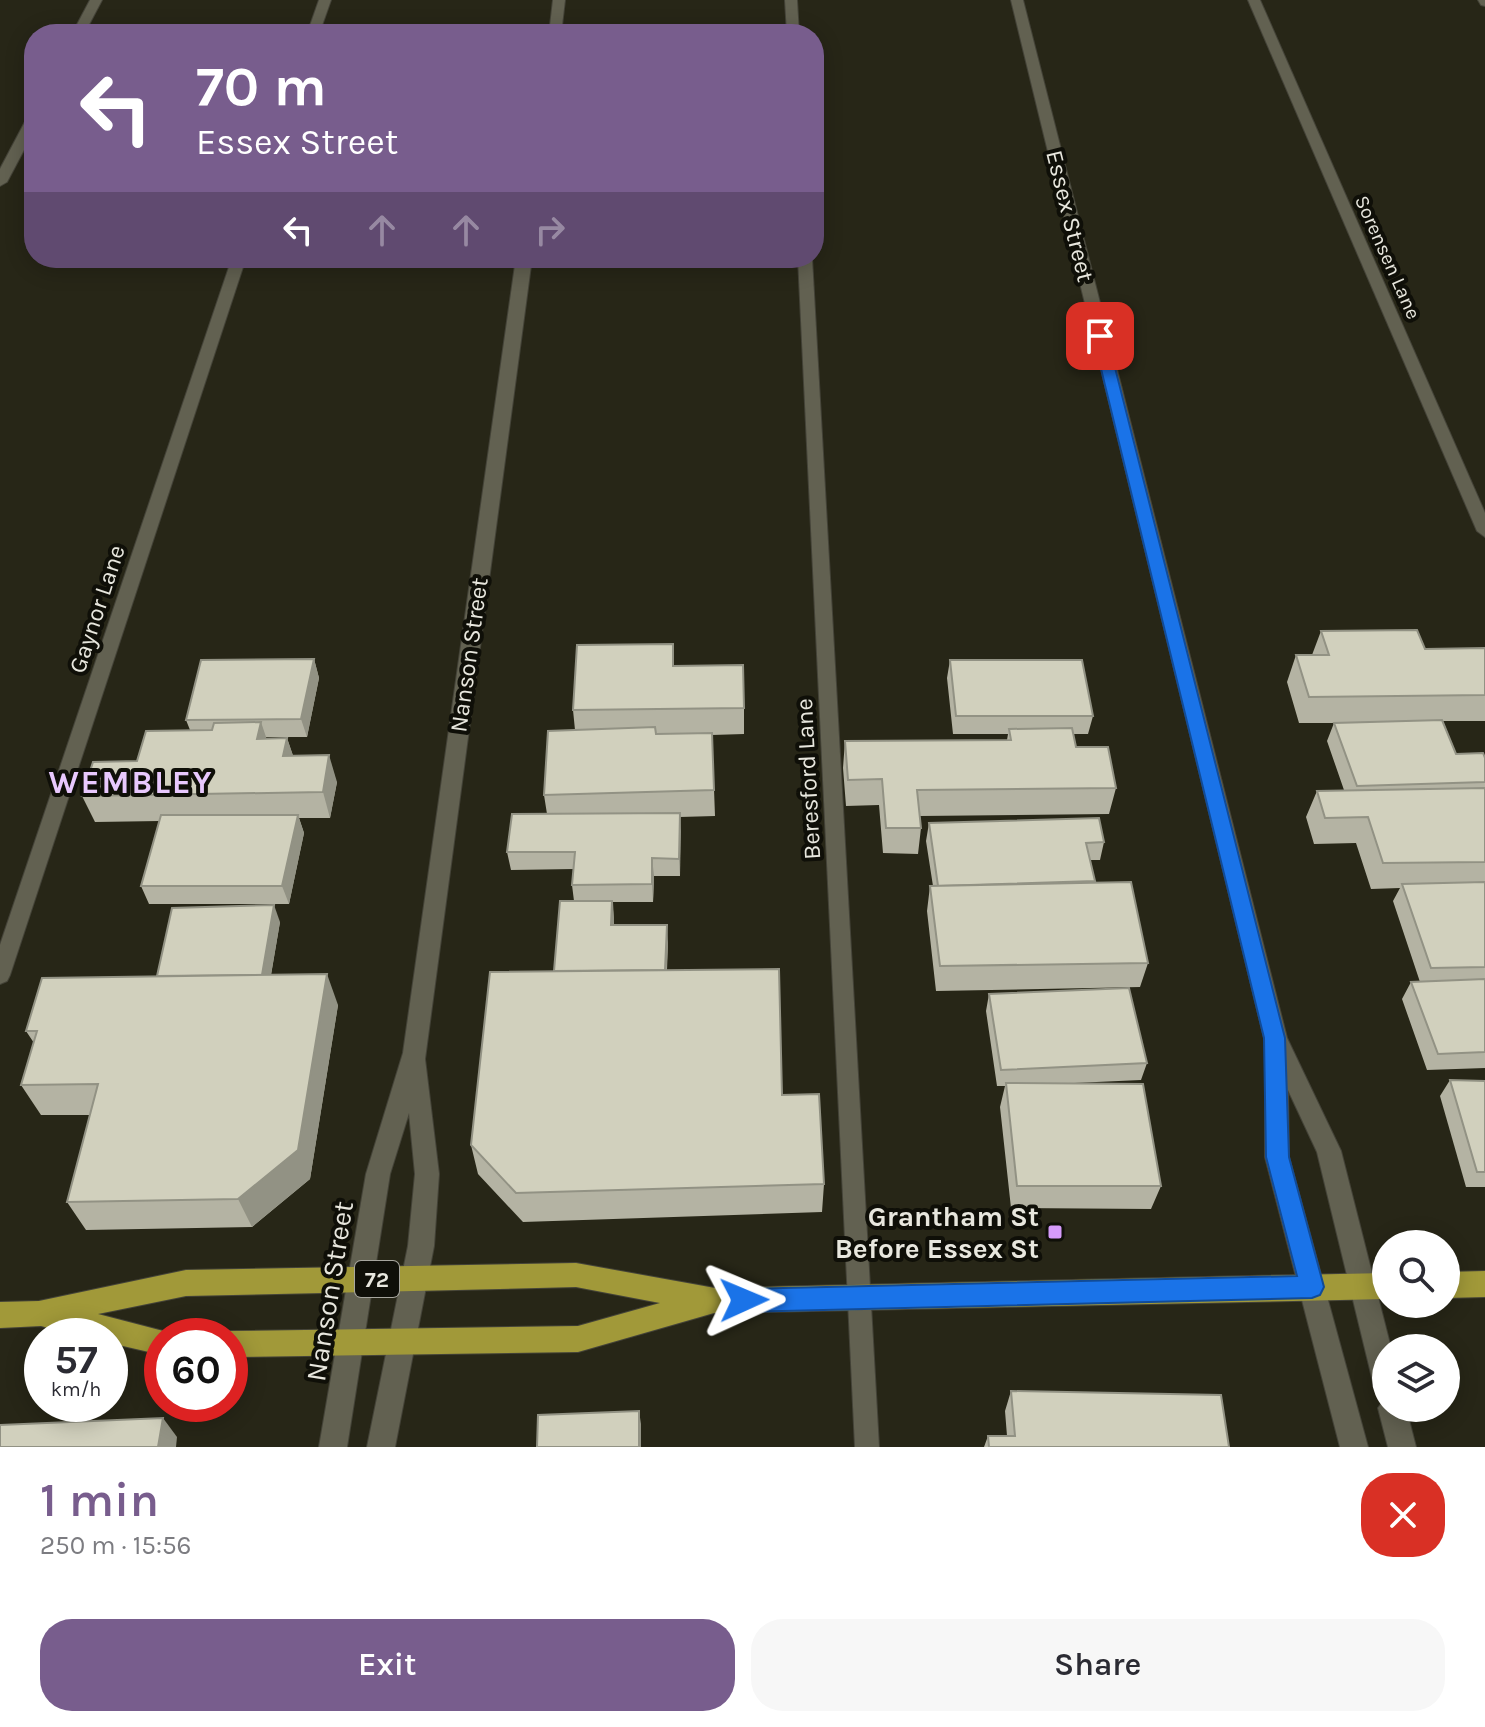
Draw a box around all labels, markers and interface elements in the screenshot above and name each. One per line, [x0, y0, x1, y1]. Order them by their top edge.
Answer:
text: 70 m [196, 54, 327, 119]
icon: left [64, 56, 168, 160]
text: Essex Street [196, 121, 398, 163]
street label: Essex Street [1040, 147, 1100, 285]
street label: Sorensen Lane [1350, 192, 1425, 323]
icon: left [276, 208, 320, 252]
icon: ahead [360, 208, 404, 252]
icon: ahead [444, 208, 488, 252]
icon: right [528, 208, 572, 252]
pin [1066, 302, 1134, 370]
icon: arrive [1078, 314, 1122, 358]
street label: Gaynor Lane [63, 541, 131, 677]
street label: Nanson Street [444, 576, 494, 734]
street label: Beresford Lane [790, 698, 826, 860]
district label: WEMBLEY [48, 764, 214, 801]
street label: Nanson Street [299, 1199, 360, 1383]
place label: Grantham St Before Essex St [835, 1200, 1039, 1265]
marker: Grantham St Before Essex St [1046, 1223, 1064, 1241]
map controls [1372, 1230, 1460, 1422]
button: search [1372, 1230, 1460, 1318]
position arrow [702, 1258, 786, 1342]
road number: 72 [355, 1261, 399, 1297]
speed limit sign: 60 [144, 1318, 248, 1422]
button: layers [1372, 1334, 1460, 1422]
text: 57 [54, 1336, 98, 1383]
text: km/h [51, 1378, 101, 1401]
text: 1 min [40, 1472, 159, 1528]
button: close [1361, 1473, 1445, 1557]
text: 250 m · 15:56 [40, 1530, 192, 1561]
button: Exit [40, 1619, 735, 1711]
button: Share [751, 1619, 1445, 1711]

